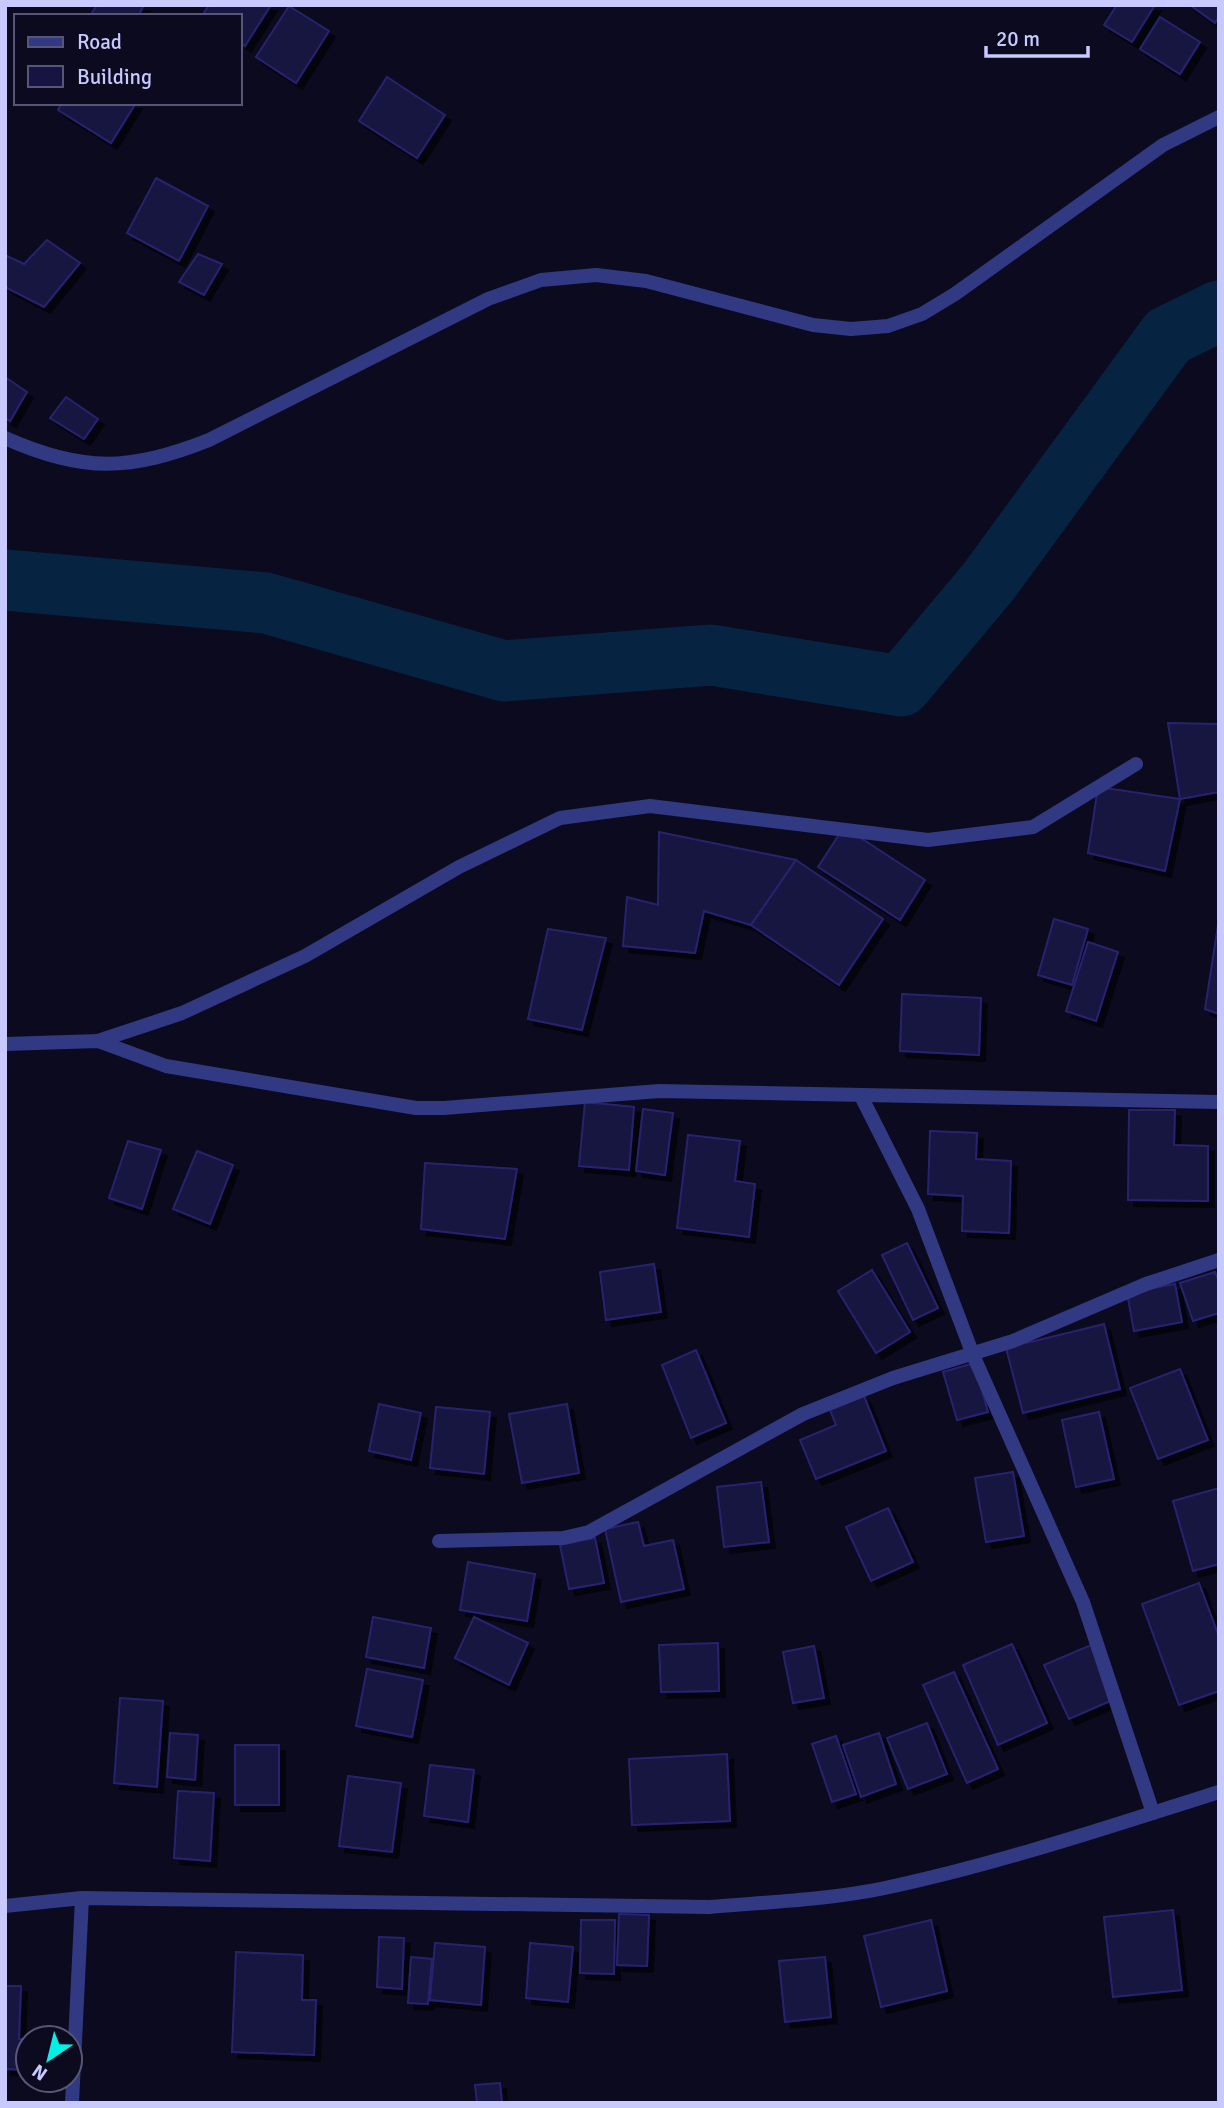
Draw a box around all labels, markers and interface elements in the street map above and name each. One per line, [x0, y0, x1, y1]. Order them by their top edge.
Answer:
legend [14, 14, 242, 105]
scale bar [986, 14, 1088, 58]
text: 20 m [996, 26, 1040, 52]
text: Road [77, 29, 122, 55]
text: Building [77, 64, 152, 90]
north arrow [14, 2024, 84, 2094]
text: N [28, 2058, 52, 2086]

